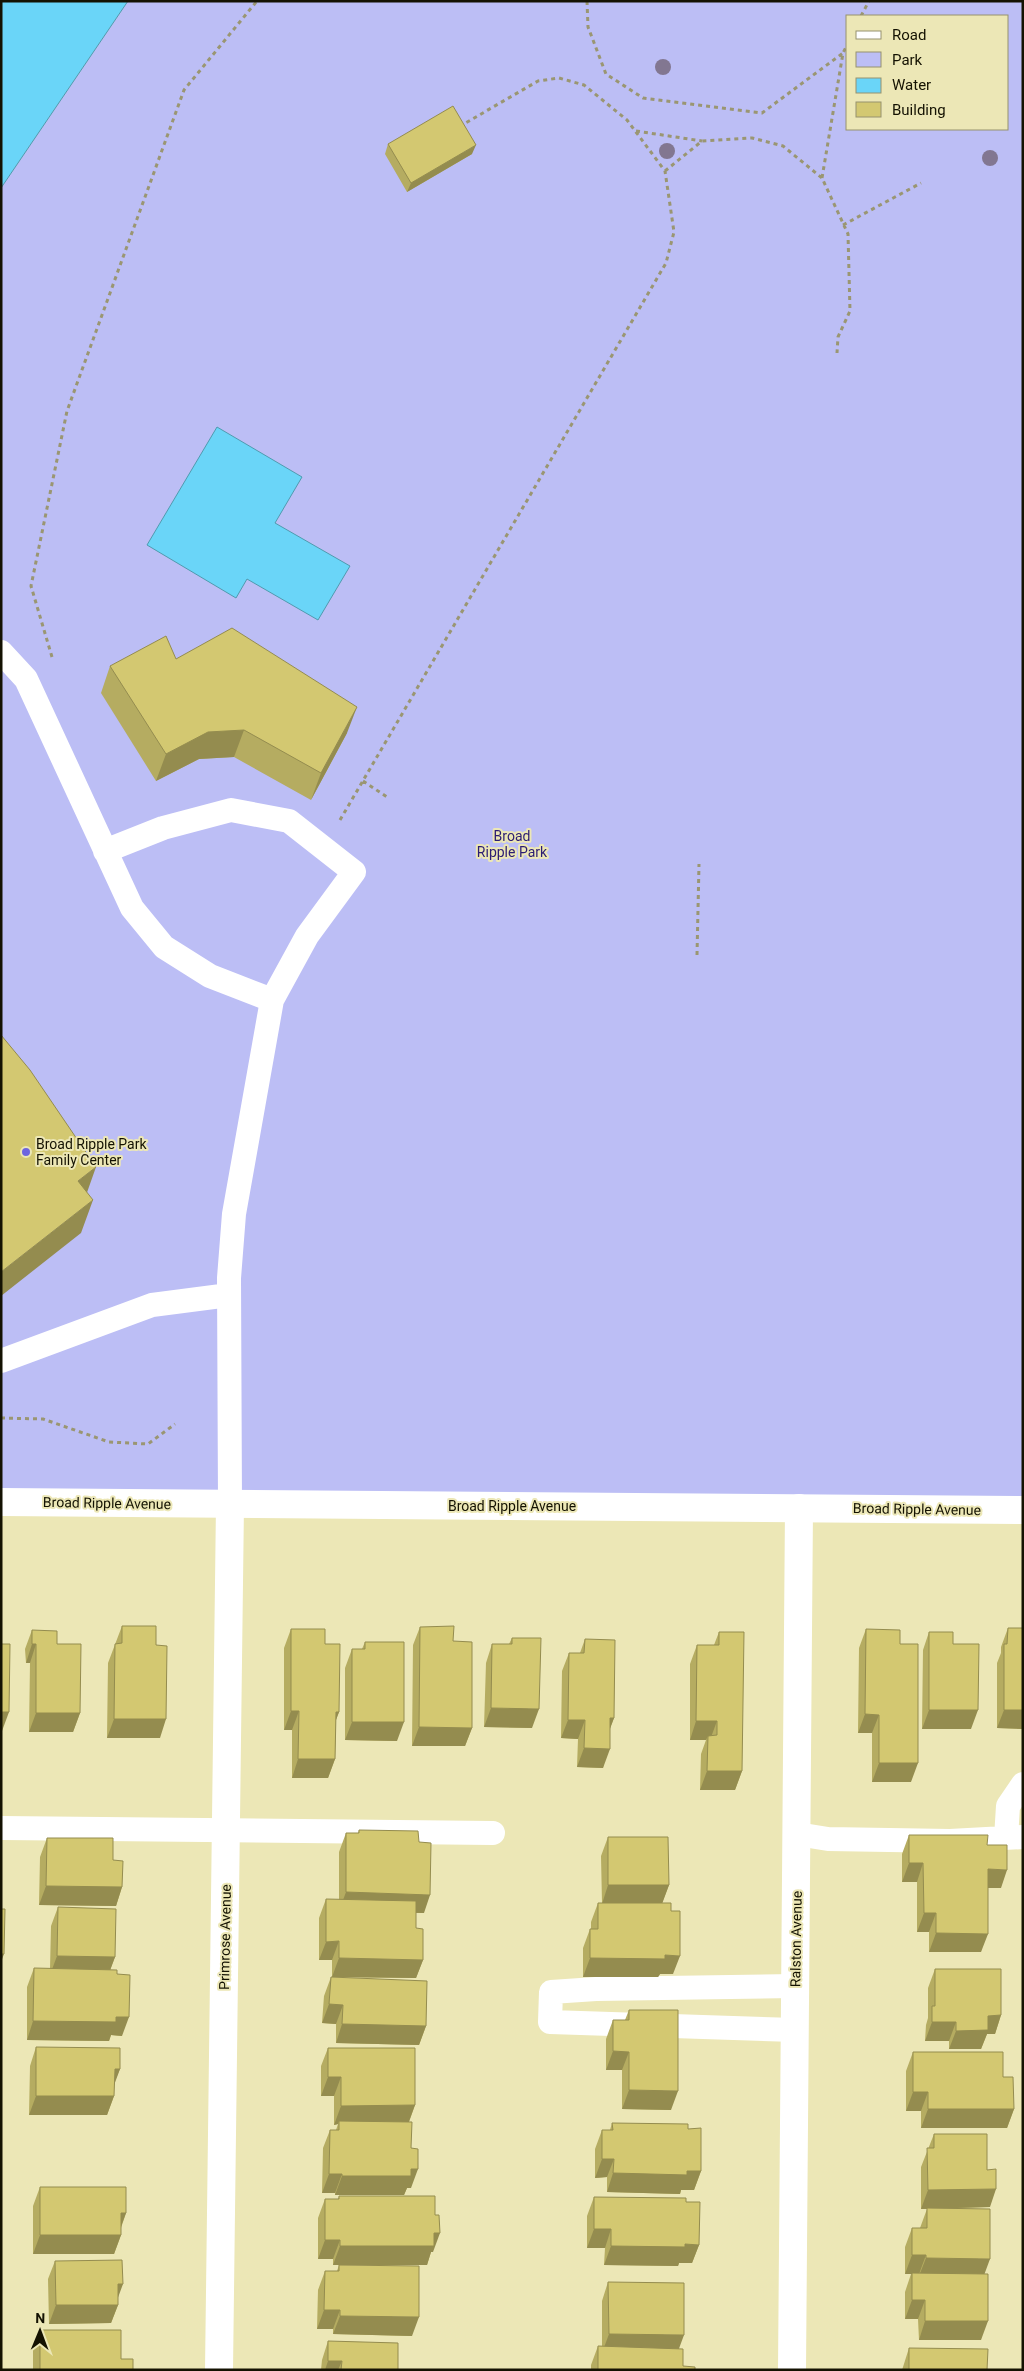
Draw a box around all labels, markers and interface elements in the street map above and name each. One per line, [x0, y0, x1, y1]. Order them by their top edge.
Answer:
legend [846, 15, 1009, 130]
text: Road [892, 26, 926, 44]
text: Park [892, 51, 923, 69]
text: Water [892, 76, 931, 94]
text: Building [892, 101, 946, 119]
park label: Broad Ripple Park [477, 828, 548, 860]
place label: Broad Ripple Park Family Center [36, 1136, 147, 1168]
marker: Broad Ripple Park Family Center [20, 1146, 32, 1158]
street label: Broad Ripple Avenue [43, 1494, 171, 1512]
street label: Broad Ripple Avenue [448, 1498, 576, 1514]
street label: Broad Ripple Avenue [853, 1500, 981, 1518]
street label: Primrose Avenue [216, 1884, 234, 1990]
street label: Ralston Avenue [787, 1891, 805, 1987]
north arrow [15, 2306, 65, 2356]
text: N [35, 2310, 45, 2326]

